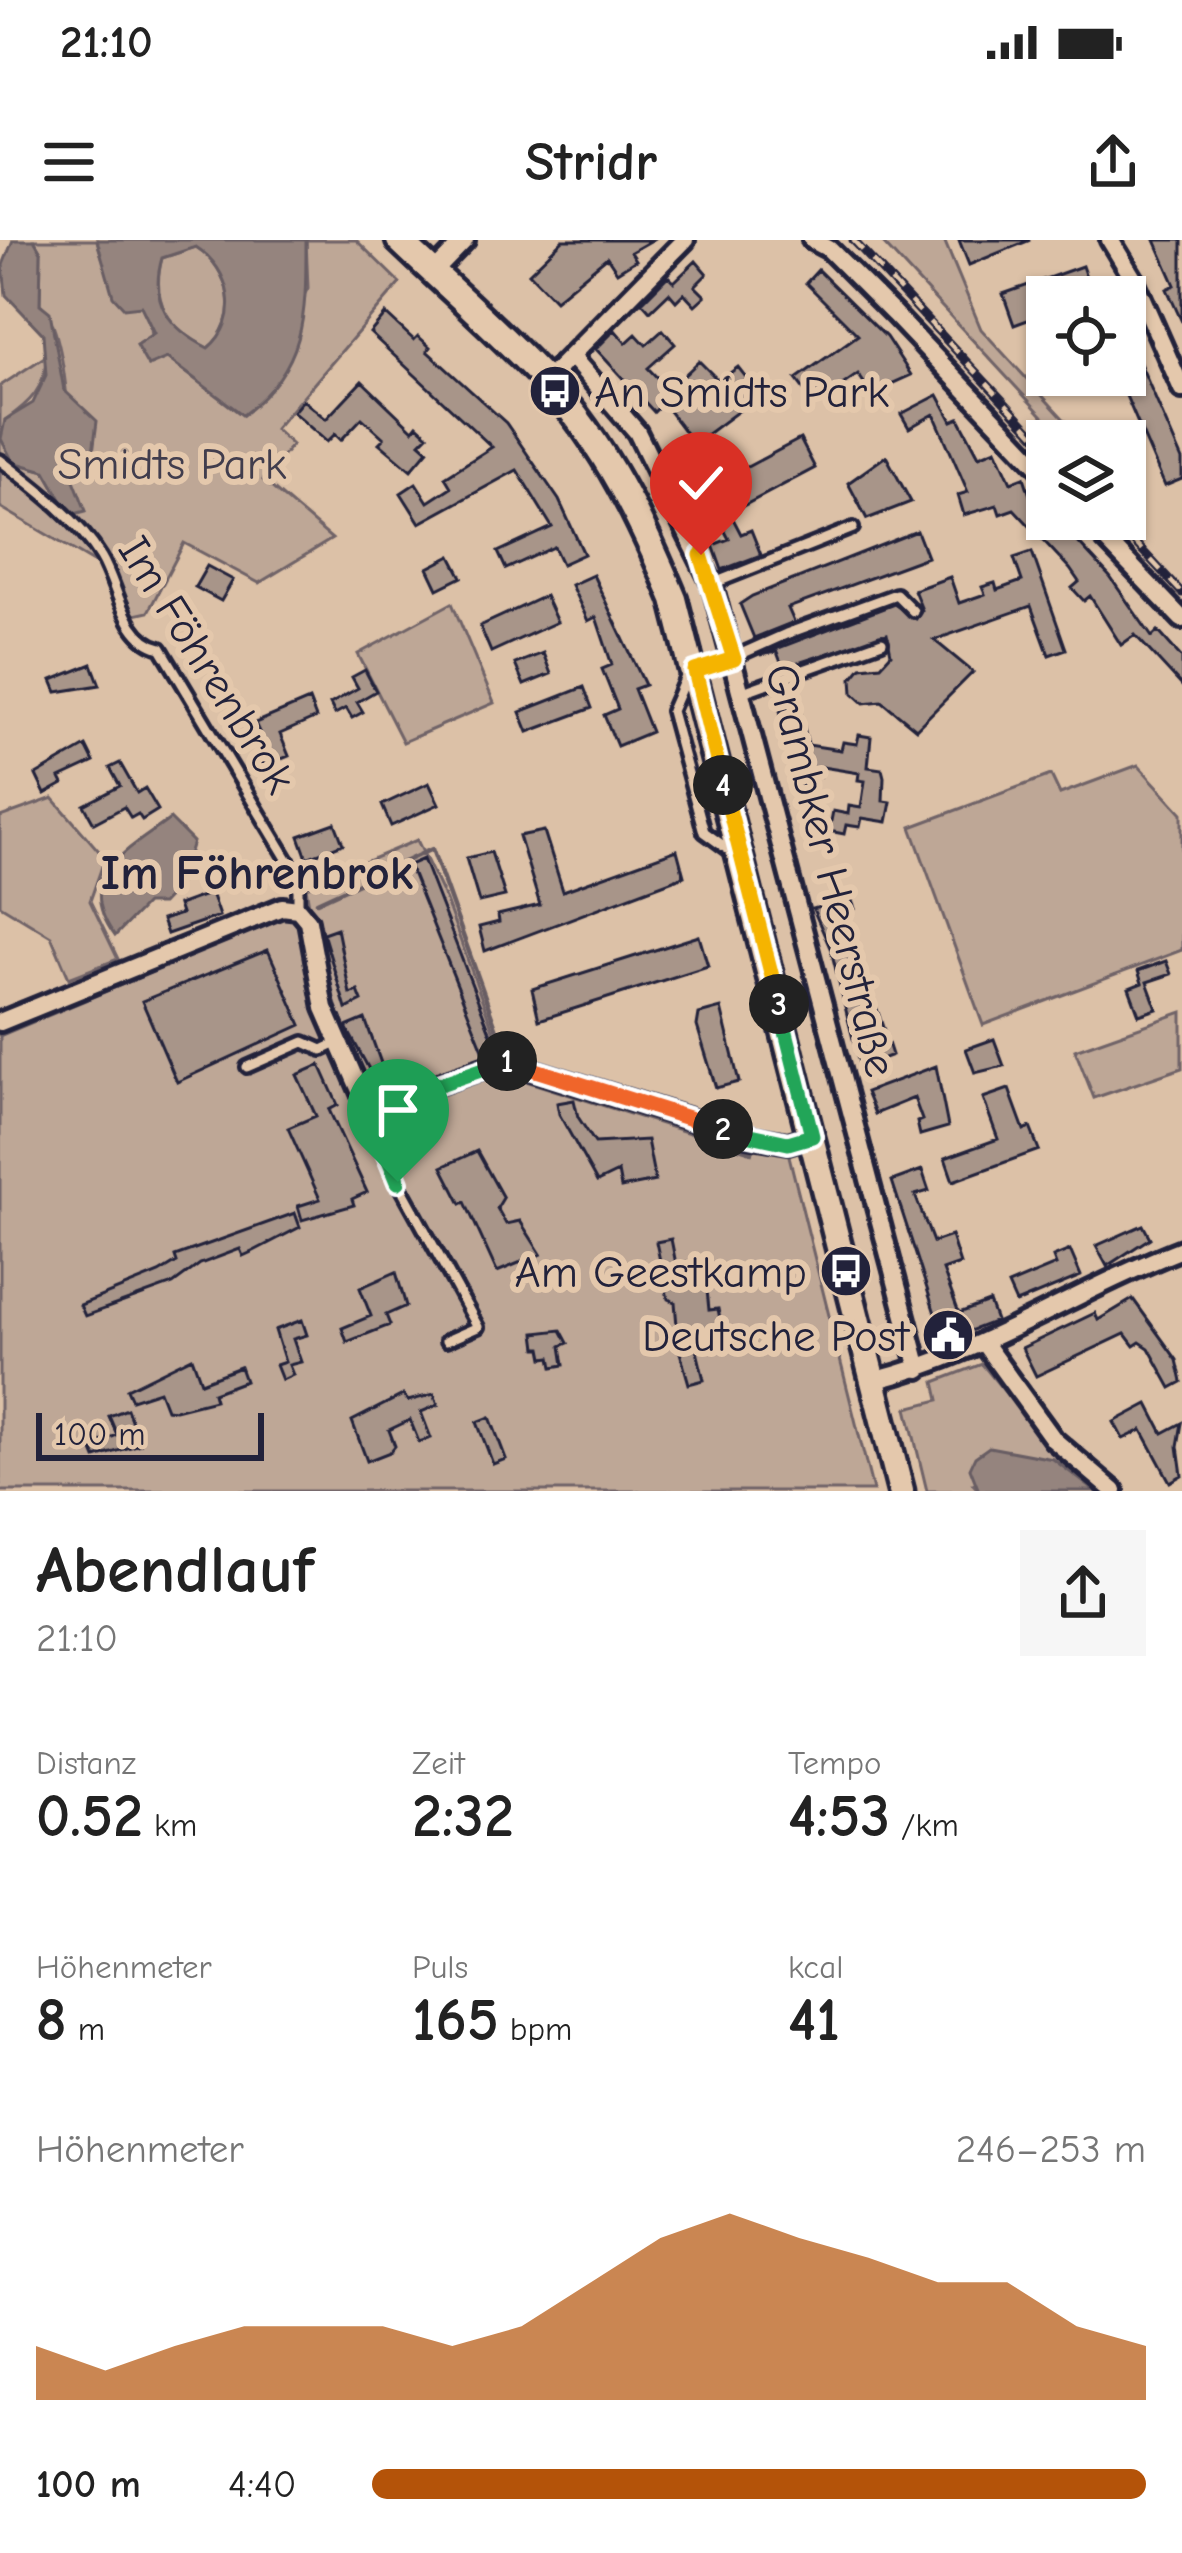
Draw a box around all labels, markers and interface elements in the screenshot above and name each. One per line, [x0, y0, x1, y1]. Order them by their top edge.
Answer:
text: 21:10 [60, 16, 153, 68]
icon: menu [36, 129, 102, 195]
icon: share [1080, 129, 1146, 195]
text: Stridr [525, 131, 657, 194]
map controls [1026, 276, 1146, 540]
button: locate [1026, 276, 1146, 396]
bus stop icon: An Smidts Park [527, 363, 583, 419]
place label: An Smidts Park [594, 366, 889, 418]
button: layers [1026, 420, 1146, 540]
pin [650, 432, 752, 555]
park label: Smidts Park [58, 438, 287, 490]
icon: check [668, 450, 734, 516]
street label: Im Föhrenbrok [108, 527, 307, 802]
street label: Grambker Heerstraße [755, 658, 907, 1082]
pin: 4 [693, 755, 753, 815]
text: 4 [715, 766, 731, 804]
district label: Im Föhrenbrok [101, 846, 413, 901]
pin: 3 [749, 974, 809, 1034]
text: 3 [771, 985, 787, 1023]
pin: 1 [477, 1031, 537, 1091]
text: 1 [501, 1042, 513, 1080]
pin [347, 1059, 449, 1182]
icon: arrive [365, 1077, 431, 1143]
pin: 2 [693, 1099, 753, 1159]
text: 2 [715, 1110, 731, 1148]
bus stop icon: Am Geestkamp [818, 1243, 874, 1299]
place label: Am Geestkamp [515, 1246, 807, 1298]
public building icon: Deutsche Post [920, 1307, 976, 1363]
place label: Deutsche Post [642, 1310, 910, 1362]
scale bar [36, 1407, 264, 1460]
text: 100 m [54, 1415, 146, 1453]
button: share [1020, 1530, 1146, 1656]
text: Abendlauf [36, 1533, 314, 1609]
text: 21:10 [36, 1616, 118, 1661]
text: Distanz [36, 1744, 136, 1782]
text: Zeit [412, 1744, 465, 1782]
text: Tempo [788, 1744, 881, 1782]
text: 0.52 [36, 1782, 143, 1851]
text: 2:32 [412, 1782, 514, 1851]
text: 4:53 [788, 1782, 890, 1851]
text: km [143, 1806, 197, 1844]
text: /km [890, 1806, 959, 1844]
text: Höhenmeter [36, 1948, 212, 1986]
text: Puls [412, 1948, 468, 1986]
text: kcal [788, 1948, 843, 1986]
text: 8 [36, 1986, 67, 2055]
text: 165 [412, 1986, 499, 2055]
text: 41 [788, 1986, 840, 2055]
text: m [67, 2010, 105, 2048]
text: bpm [499, 2010, 572, 2048]
text: Höhenmeter [36, 2127, 244, 2172]
text: 246–253 m [956, 2127, 1146, 2172]
text: 100 m [36, 2462, 141, 2507]
text: 4:40 [228, 2462, 297, 2507]

